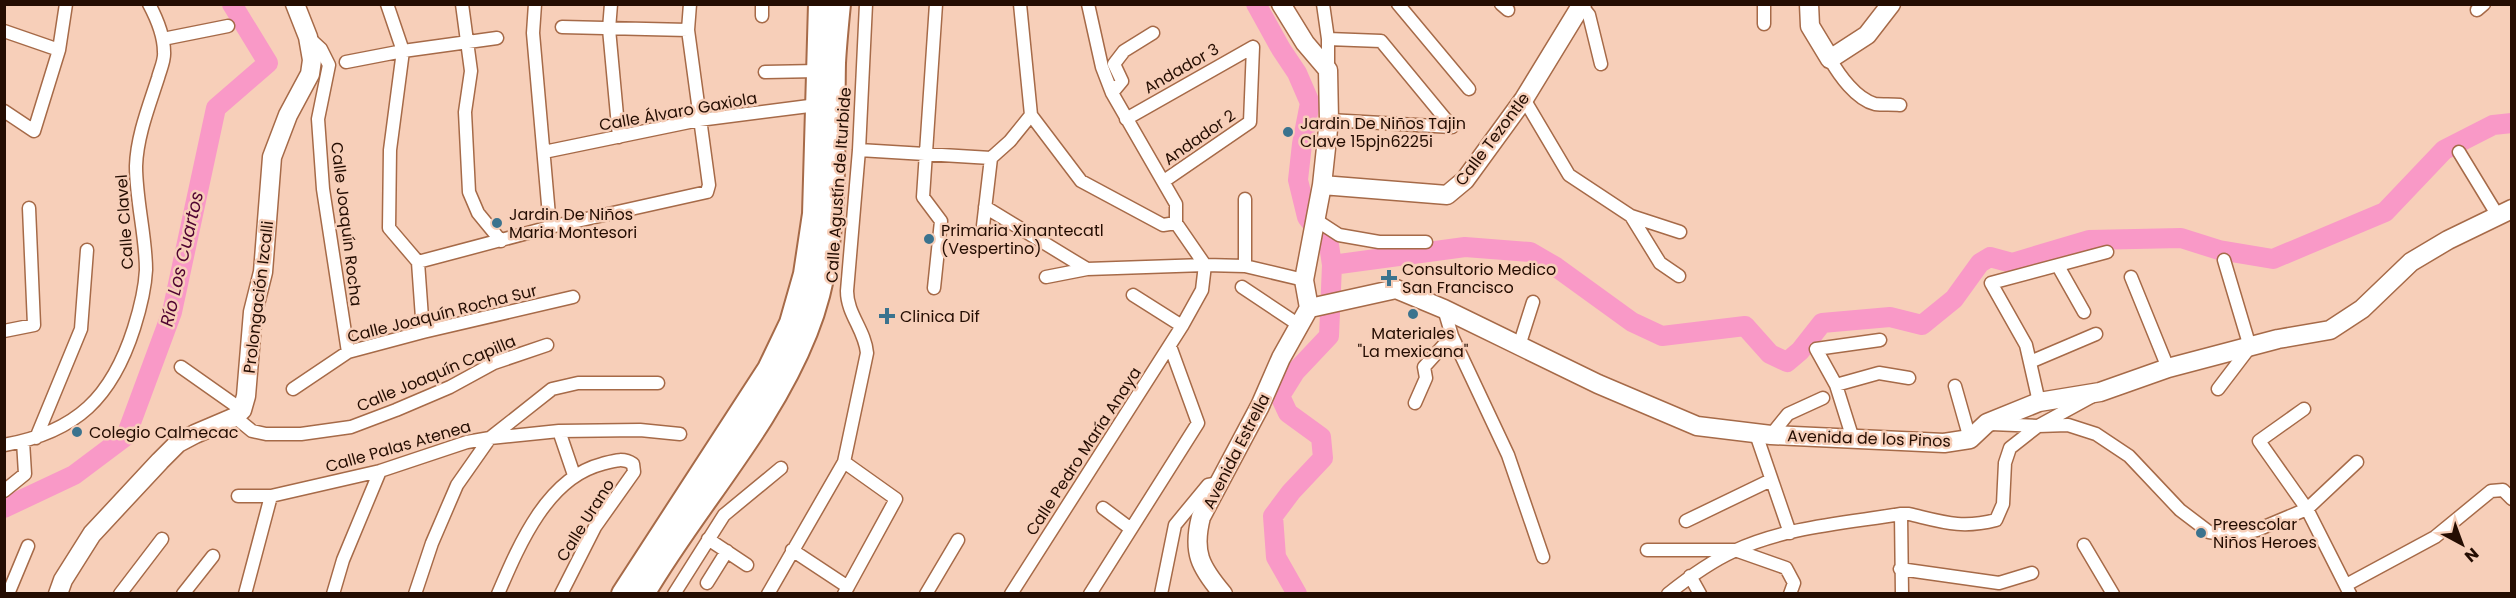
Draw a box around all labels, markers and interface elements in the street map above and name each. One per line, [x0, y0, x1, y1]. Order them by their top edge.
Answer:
street label: Andador 3 [1139, 38, 1223, 99]
street label: Calle Álvaro Gaxiola [597, 86, 759, 137]
street label: Calle Agustín de Iturbide [820, 86, 857, 284]
street label: Calle Tezontle [1450, 88, 1535, 191]
street label: Andador 2 [1159, 104, 1240, 171]
place label: Jardin De Niños Tajin Clave 15pjn6225i [1300, 112, 1466, 153]
marker: Jardin De Niños Tajin Clave 15pjn6225i [1281, 125, 1295, 139]
street label: Calle Joaquín Rocha [325, 141, 368, 307]
street label: Calle Clavel [110, 174, 139, 270]
water label: Río Los Cuartos [154, 189, 209, 329]
place label: Jardin De Niños Maria Montesori [509, 203, 637, 244]
marker: Jardin De Niños Maria Montesori [490, 216, 504, 230]
street label: Prolongación Izcalli [238, 219, 279, 375]
place label: Primaria Xinantecatl (Vespertino) [941, 219, 1104, 260]
marker: Primaria Xinantecatl (Vespertino) [922, 232, 936, 246]
place label: Consultorio Medico San Francisco [1402, 258, 1556, 299]
marker: Consultorio Medico San Francisco [1380, 269, 1398, 287]
street label: Calle Joaquín Rocha Sur [345, 279, 539, 348]
place label: Clinica Dif [900, 305, 980, 328]
marker: Clinica Dif [878, 307, 896, 325]
marker: Materiales "La mexicana" [1406, 307, 1420, 321]
place label: Materiales "La mexicana" [1358, 322, 1469, 363]
street label: Calle Joaquín Capilla [353, 329, 519, 417]
street label: Calle Pedro María Anaya [1020, 362, 1147, 540]
street label: Avenida Estrella [1197, 390, 1275, 513]
street label: Calle Palas Atenea [323, 415, 473, 478]
place label: Colegio Calmecac [89, 421, 239, 444]
street label: Avenida de los Pinos [1787, 424, 1951, 453]
marker: Colegio Calmecac [70, 425, 84, 439]
street label: Calle Urano [551, 475, 620, 566]
place label: Preescolar Niños Heroes [2213, 513, 2317, 554]
north arrow [2432, 514, 2492, 574]
marker: Preescolar Niños Heroes [2194, 526, 2208, 540]
text: N [2459, 542, 2484, 568]

